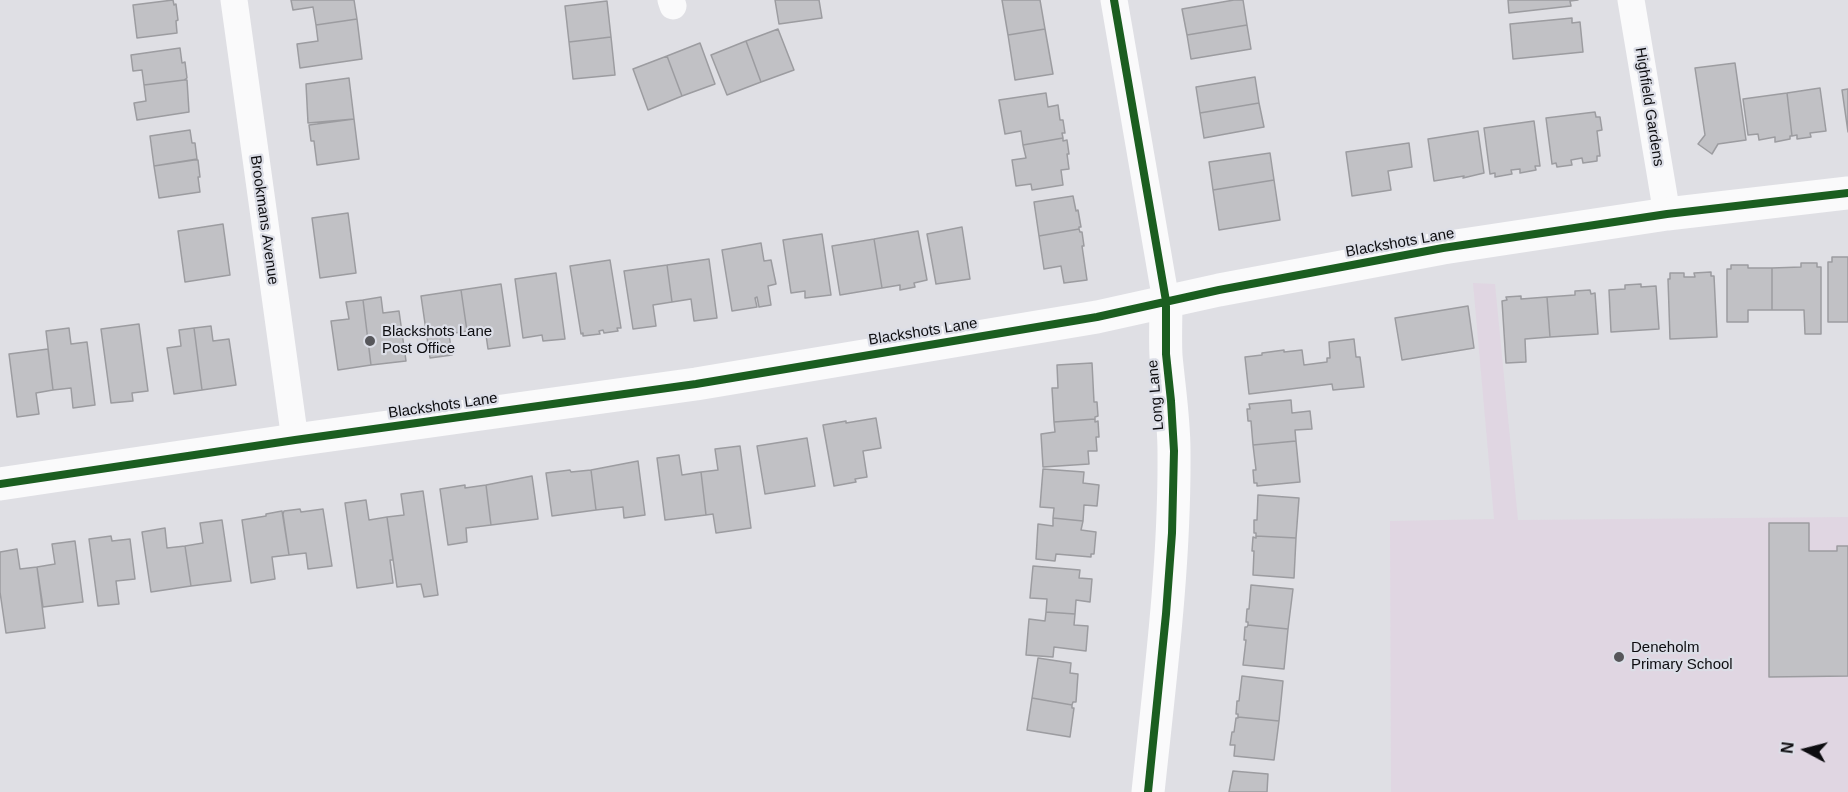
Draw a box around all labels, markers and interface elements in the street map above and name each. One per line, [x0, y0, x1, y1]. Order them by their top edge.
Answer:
street label: Highfield Gardens [1631, 46, 1667, 168]
street label: Brookmans Avenue [246, 154, 282, 286]
street label: Blackshots Lane [1344, 225, 1456, 261]
street label: Blackshots Lane [867, 315, 979, 349]
place label: Blackshots Lane Post Office [382, 323, 492, 358]
marker: Blackshots Lane Post Office [363, 334, 377, 348]
street label: Long Lane [1144, 359, 1168, 431]
street label: Blackshots Lane [387, 389, 499, 423]
place label: Deneholm Primary School [1631, 639, 1733, 674]
marker: Deneholm Primary School [1612, 650, 1626, 664]
north arrow [1776, 720, 1836, 780]
text: N [1778, 741, 1797, 755]

